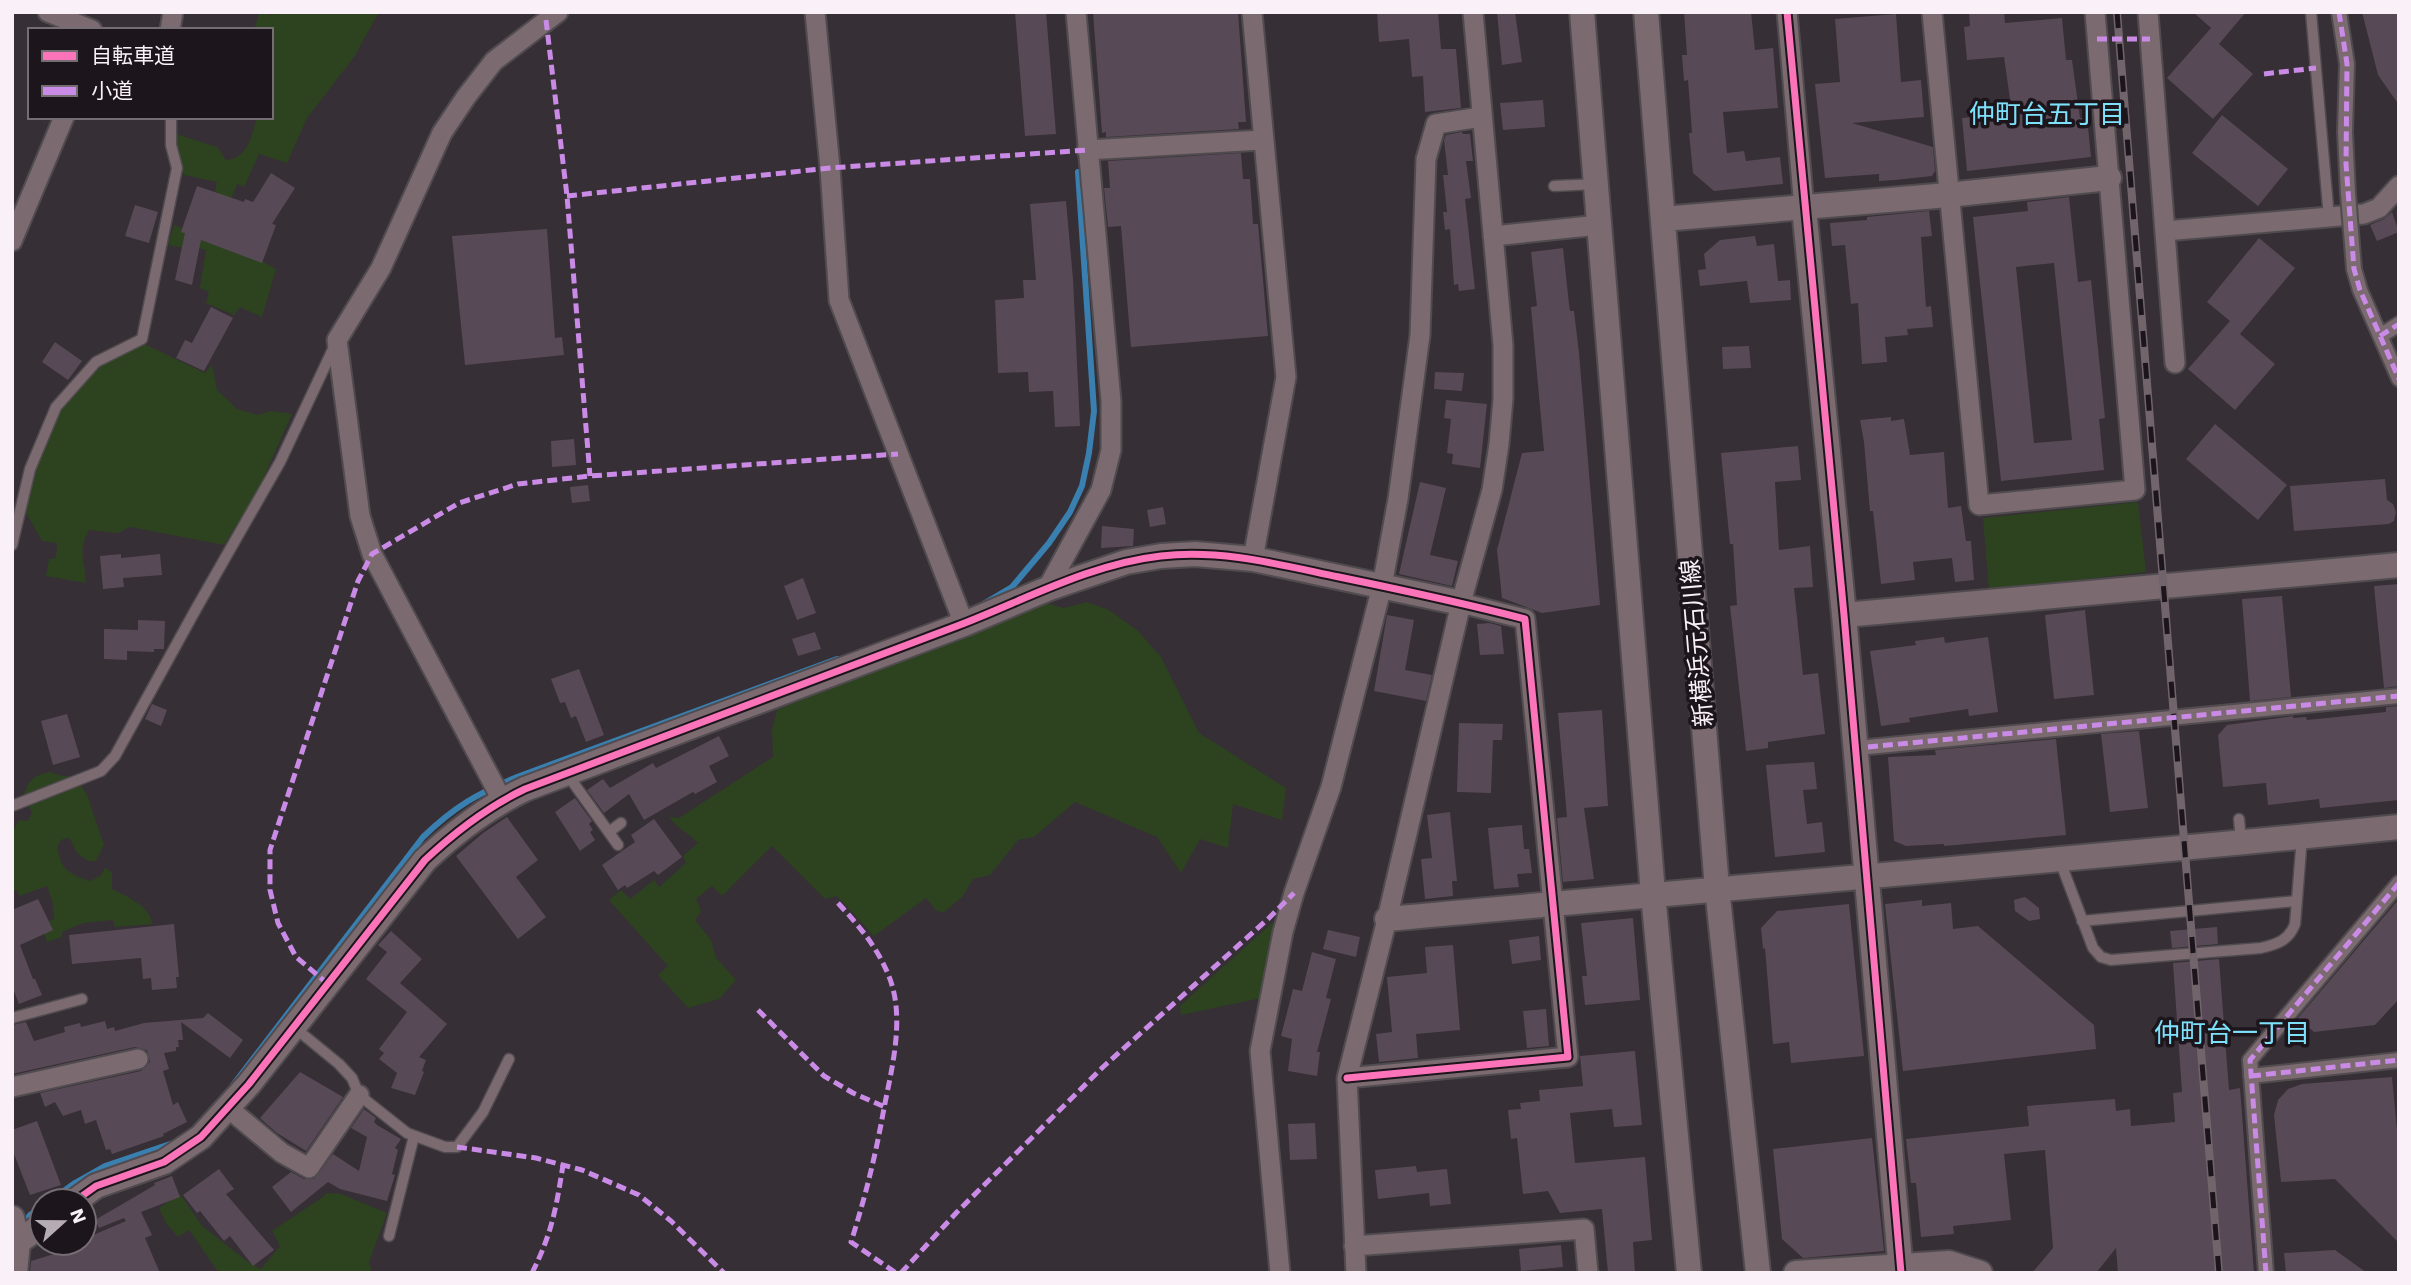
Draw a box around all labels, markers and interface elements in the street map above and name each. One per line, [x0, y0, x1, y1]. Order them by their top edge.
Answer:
legend [28, 28, 273, 119]
text: 自転車道 [91, 43, 175, 68]
text: 小道 [91, 78, 133, 103]
district label: 仲町台五丁目 [1969, 99, 2125, 129]
street label: 新横浜元石川線 [1676, 558, 1718, 728]
district label: 仲町台一丁目 [2154, 1018, 2310, 1048]
north arrow [28, 1187, 98, 1257]
text: N [65, 1205, 92, 1227]

